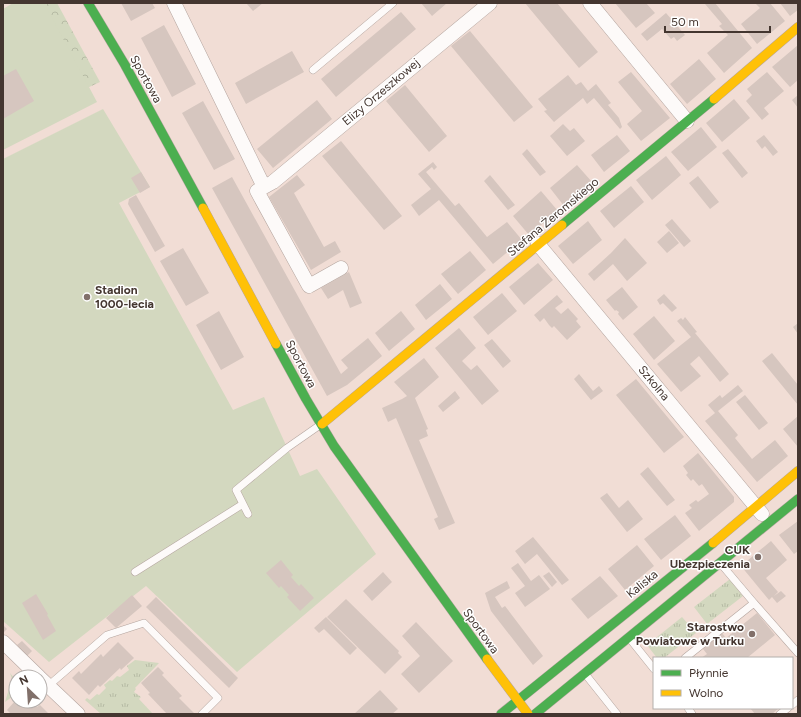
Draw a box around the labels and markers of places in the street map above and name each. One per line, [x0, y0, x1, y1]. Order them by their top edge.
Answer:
place label: Stadion 1000-lecia [95, 283, 154, 311]
marker: Stadion 1000-lecia [82, 292, 92, 302]
place label: CUK Ubezpieczenia [670, 543, 750, 571]
marker: CUK Ubezpieczenia [753, 552, 763, 562]
place label: Starostwo Powiatowe w Turku [636, 620, 744, 648]
marker: Starostwo Powiatowe w Turku [747, 629, 757, 639]

